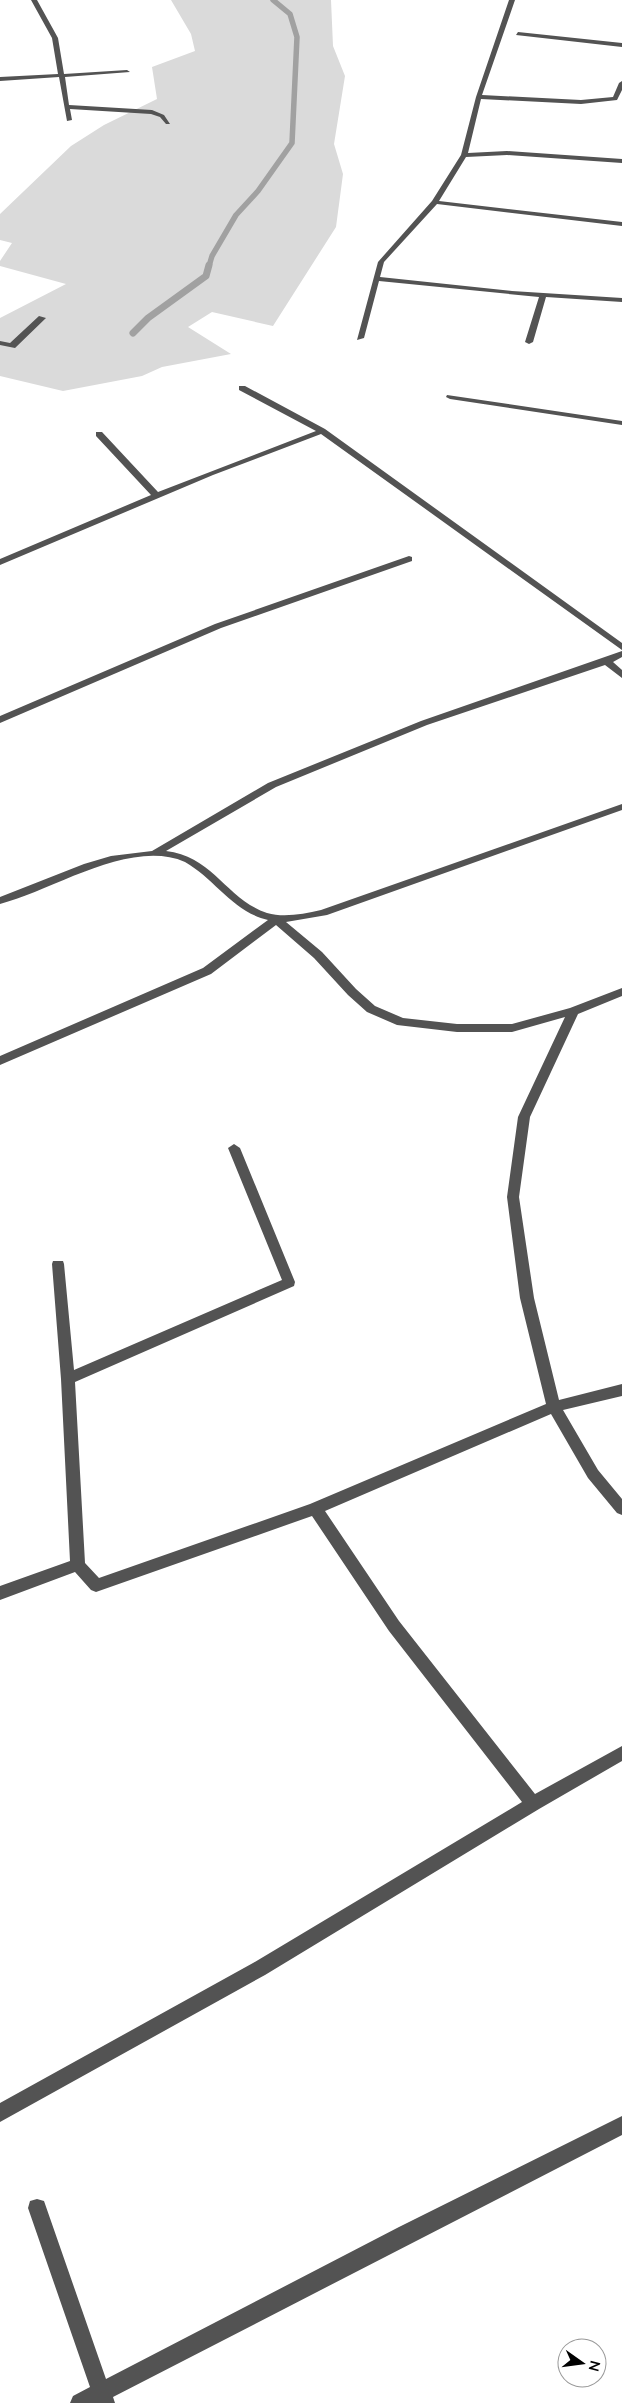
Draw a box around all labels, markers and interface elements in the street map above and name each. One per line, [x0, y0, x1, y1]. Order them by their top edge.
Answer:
north arrow [557, 2338, 607, 2388]
text: N [584, 2359, 605, 2373]

